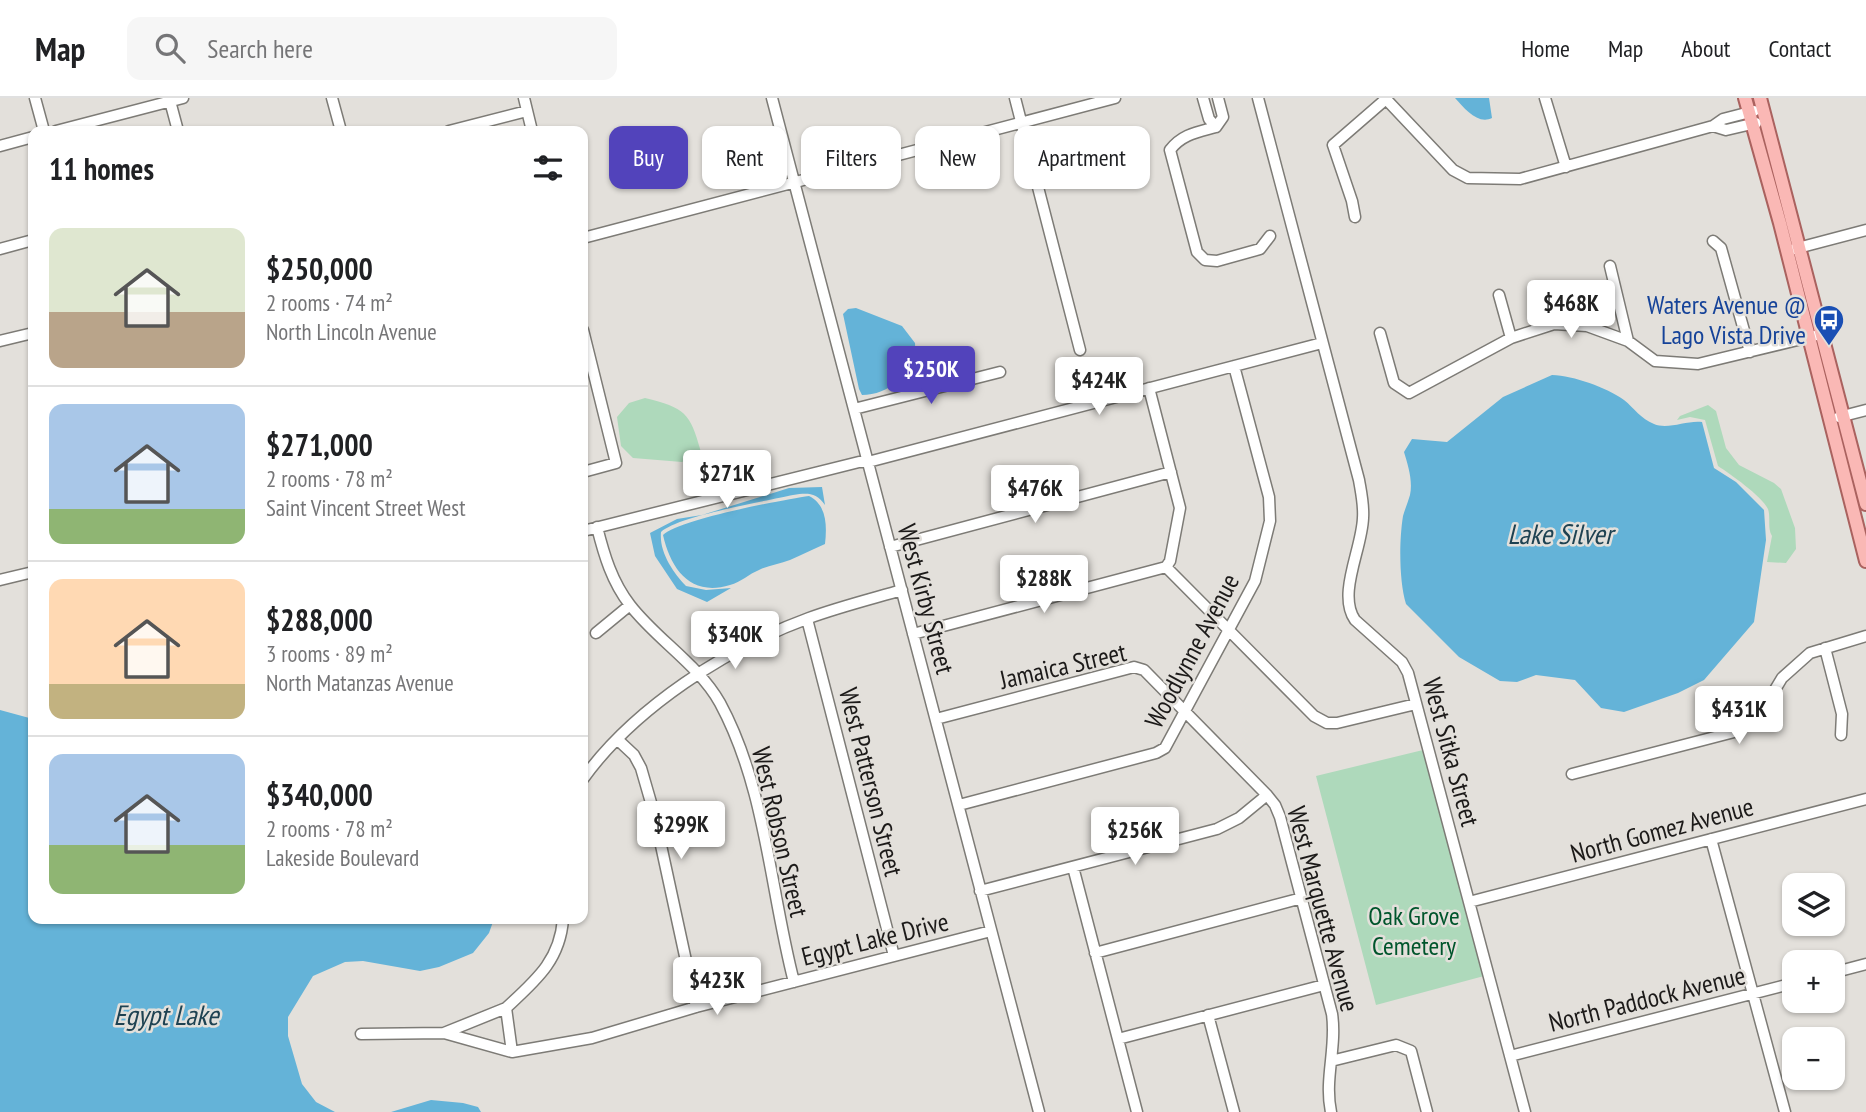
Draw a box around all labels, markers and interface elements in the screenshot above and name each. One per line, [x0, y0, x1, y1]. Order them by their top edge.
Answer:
search box [127, 17, 617, 80]
text: Map [35, 27, 85, 70]
icon: search [151, 29, 189, 67]
text: Search here [207, 32, 313, 65]
text: Home [1521, 33, 1570, 64]
text: Map [1608, 33, 1643, 64]
text: About [1681, 33, 1730, 64]
text: Contact [1768, 33, 1831, 64]
chip: Buy [609, 126, 688, 189]
chip: Rent [702, 126, 787, 189]
chip: Filters [801, 126, 901, 189]
chip: New [915, 126, 1000, 189]
chip: Apartment [1014, 126, 1150, 189]
text: 11 homes [49, 149, 154, 188]
icon: filters [529, 149, 567, 187]
text: $250,000 [266, 249, 373, 288]
icon: home [105, 256, 189, 340]
pin: $468K [1522, 280, 1620, 340]
text: 2 rooms · 74 m² [266, 288, 393, 317]
text: $468K [1543, 288, 1599, 317]
place label: Waters Avenue @ Lago Vista Drive [1647, 288, 1806, 351]
bus stop icon: Waters Avenue @ Lago Vista Drive [1812, 303, 1846, 347]
text: North Lincoln Avenue [266, 317, 437, 346]
pin: $250K [882, 346, 980, 406]
text: $250K [903, 354, 959, 383]
pin: $424K [1050, 358, 1148, 417]
text: $424K [1071, 365, 1127, 394]
text: $271,000 [266, 425, 373, 464]
icon: home [105, 432, 189, 516]
pin: $271K [678, 450, 776, 510]
text: $271K [699, 458, 755, 487]
text: 2 rooms · 78 m² [266, 464, 393, 493]
pin: $476K [986, 466, 1084, 525]
text: $476K [1007, 473, 1063, 502]
text: Saint Vincent Street West [266, 493, 465, 522]
water label: Lake Silver [1507, 515, 1617, 552]
street label: West Kirby Street [891, 520, 962, 677]
pin: $288K [995, 556, 1093, 615]
text: $288K [1016, 563, 1072, 592]
street label: Woodlynne Avenue [1137, 568, 1246, 734]
text: $288,000 [266, 600, 373, 639]
icon: home [105, 607, 189, 691]
pin: $340K [686, 612, 784, 671]
text: $340K [707, 619, 763, 648]
street label: Jamaica Street [996, 635, 1129, 696]
text: 3 rooms · 89 m² [266, 639, 393, 668]
text: North Matanzas Avenue [266, 668, 454, 697]
street label: West Sitka Street [1416, 674, 1487, 830]
street label: West Patterson Street [832, 684, 911, 879]
pin: $431K [1690, 686, 1788, 746]
text: $431K [1711, 694, 1767, 723]
street label: West Robson Street [745, 744, 816, 920]
text: $340,000 [266, 775, 373, 814]
icon: home [105, 782, 189, 866]
street label: North Gomez Avenue [1567, 789, 1757, 870]
pin: $299K [632, 802, 730, 861]
street label: West Marquette Avenue [1280, 802, 1367, 1015]
pin: $256K [1086, 808, 1184, 867]
text: $299K [653, 809, 709, 838]
text: 2 rooms · 78 m² [266, 814, 393, 843]
text: $256K [1107, 815, 1163, 844]
text: Lakeside Boulevard [266, 843, 419, 872]
map controls [1782, 873, 1845, 1090]
button: layers [1782, 873, 1845, 936]
park label: Oak Grove Cemetery [1368, 899, 1460, 962]
street label: Egypt Lake Drive [798, 904, 952, 973]
button: + [1782, 950, 1845, 1013]
pin: $423K [668, 958, 766, 1017]
street label: North Paddock Avenue [1545, 958, 1749, 1039]
text: $423K [689, 965, 745, 994]
water label: Egypt Lake [113, 996, 221, 1033]
button: − [1782, 1027, 1845, 1090]

